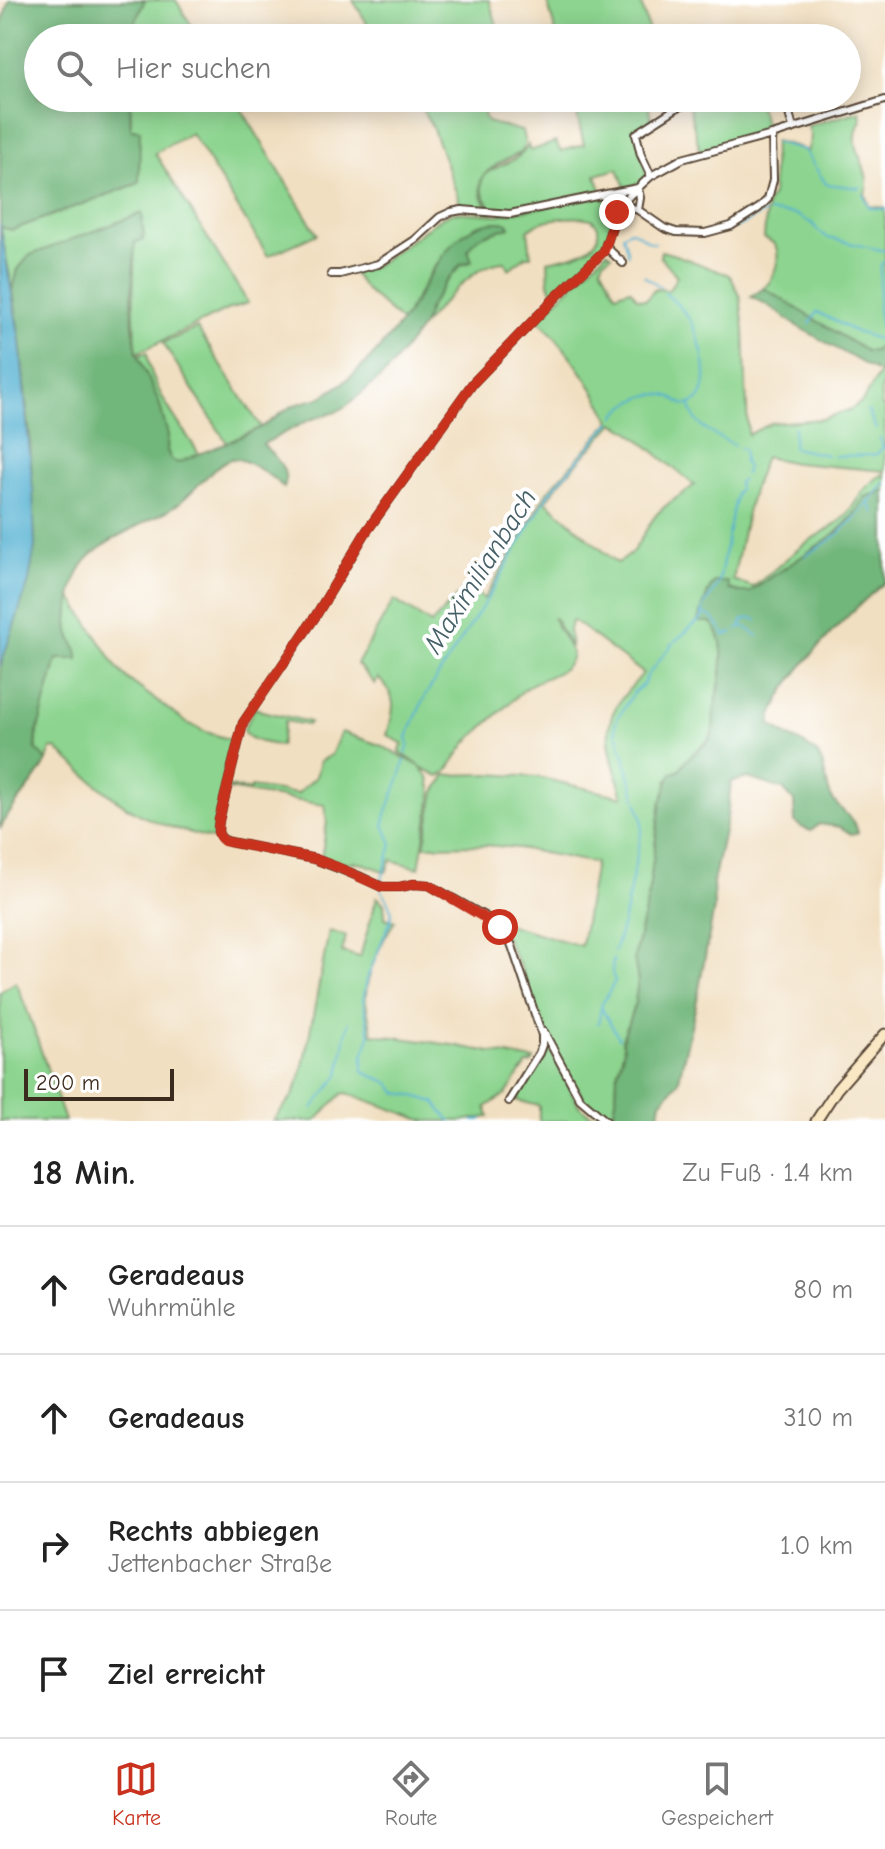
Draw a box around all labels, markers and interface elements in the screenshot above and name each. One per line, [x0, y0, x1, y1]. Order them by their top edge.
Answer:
search box [24, 24, 861, 112]
icon: search [52, 46, 96, 90]
text: Hier suchen [116, 51, 271, 86]
route end [599, 194, 635, 230]
water label: Maximilianbach [416, 483, 543, 660]
route start [482, 909, 518, 945]
scale bar [24, 1065, 174, 1101]
text: 200 m [36, 1070, 100, 1096]
text: 18 Min. [32, 1153, 135, 1193]
text: Zu Fuß · 1.4 km [682, 1158, 853, 1188]
text: Geradeaus [108, 1258, 244, 1293]
icon: ahead [32, 1268, 76, 1312]
text: 80 m [794, 1275, 853, 1305]
text: Wuhrmühle [108, 1293, 236, 1323]
icon: ahead [32, 1396, 76, 1440]
text: Geradeaus [108, 1401, 244, 1436]
text: 310 m [784, 1403, 853, 1433]
text: Rechts abbiegen [108, 1514, 320, 1549]
icon: right [32, 1524, 76, 1568]
text: 1.0 km [780, 1531, 853, 1561]
text: Jettenbacher Straße [108, 1549, 332, 1579]
icon: arrive [32, 1652, 76, 1696]
text: Ziel erreicht [108, 1657, 265, 1692]
tab: Karte [112, 1757, 161, 1831]
tab: Route [385, 1757, 437, 1831]
tab: Gespeichert [661, 1757, 773, 1831]

